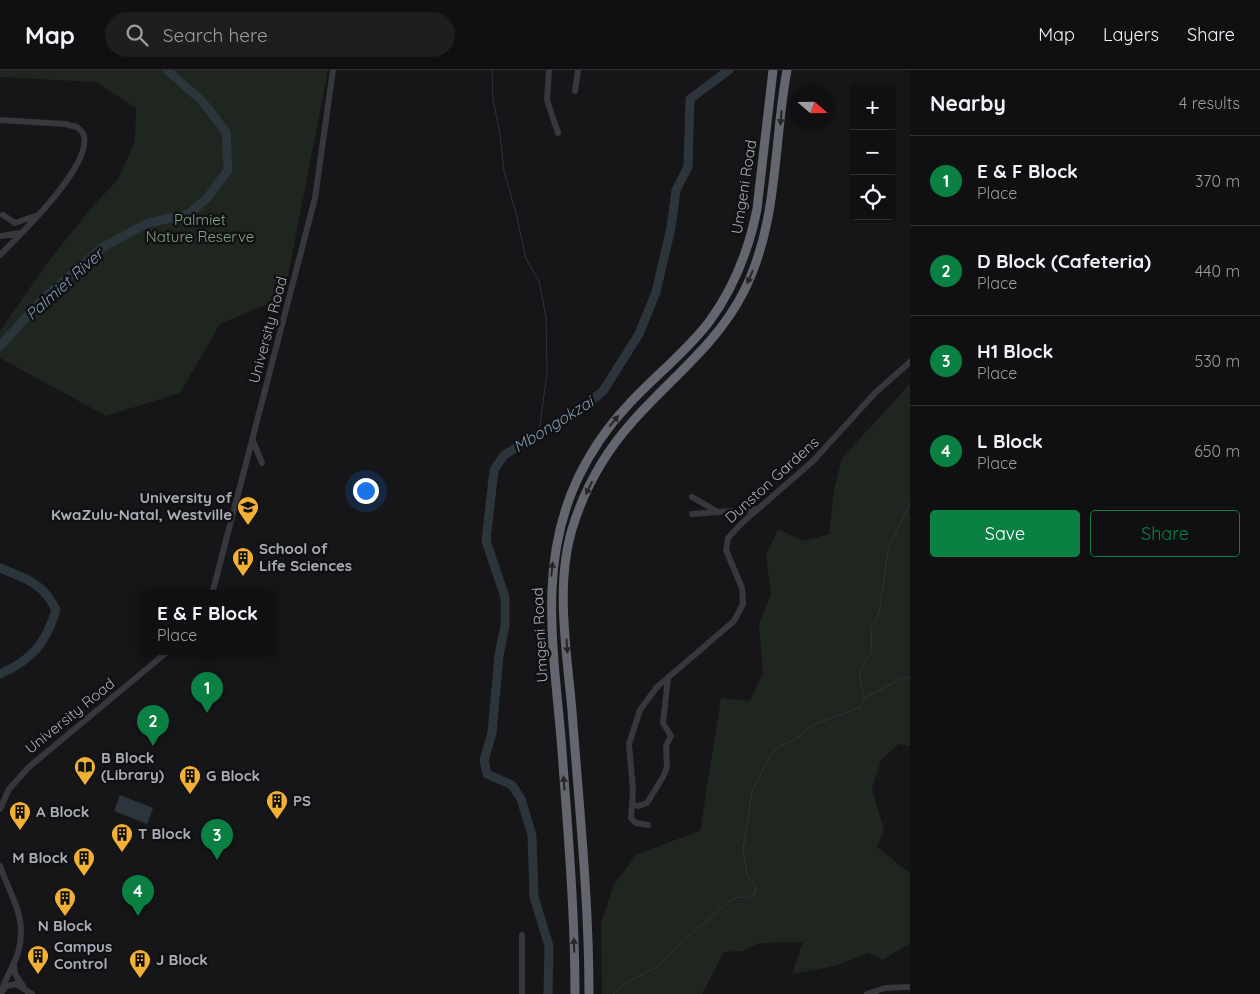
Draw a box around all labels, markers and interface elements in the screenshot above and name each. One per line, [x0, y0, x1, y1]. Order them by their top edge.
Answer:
search box [105, 12, 455, 57]
text: Map [25, 20, 75, 50]
icon: search [123, 21, 151, 49]
text: Search here [163, 23, 268, 47]
text: Map [1038, 23, 1075, 46]
text: Layers [1103, 23, 1159, 46]
text: Share [1187, 23, 1235, 46]
north arrow [790, 85, 835, 130]
map controls [850, 85, 895, 220]
button: + [850, 85, 895, 130]
text: Nearby [930, 90, 1006, 116]
text: 4 results [1179, 93, 1240, 113]
one-way arrow [777, 111, 785, 127]
button: − [850, 130, 895, 175]
street label: Umgeni Road [727, 138, 760, 235]
text: E & F Block [977, 159, 1078, 183]
text: 1 [943, 171, 949, 191]
text: 370 m [1195, 171, 1240, 191]
button: locate [850, 175, 895, 220]
text: Place [977, 183, 1017, 203]
park label: Palmiet Nature Reserve [146, 210, 254, 246]
water label: Palmiet River [21, 243, 108, 324]
text: D Block (Cafeteria) [977, 249, 1151, 273]
text: 2 [941, 261, 951, 281]
text: 440 m [1195, 261, 1240, 281]
one-way arrow [746, 270, 754, 284]
text: Place [977, 273, 1017, 293]
street label: University Road [244, 274, 291, 385]
text: H1 Block [977, 339, 1053, 363]
text: 3 [942, 351, 950, 371]
text: 530 m [1194, 351, 1240, 371]
text: Place [977, 363, 1017, 383]
water label: Mbongokzai [509, 391, 598, 456]
one-way arrow [608, 416, 620, 428]
text: L Block [977, 429, 1043, 453]
street label: Dunston Gardens [721, 432, 823, 527]
text: 4 [941, 441, 951, 461]
text: 650 m [1194, 441, 1240, 461]
text: Place [977, 453, 1017, 473]
your location [353, 478, 379, 504]
one-way arrow [585, 481, 593, 495]
place label: University of KwaZulu-Natal, Westville [51, 488, 232, 524]
school or university icon: University of KwaZulu-Natal, Westville [236, 495, 260, 526]
button: Save [930, 510, 1080, 557]
button: Share [1090, 510, 1240, 557]
place label: School of Life Sciences [259, 539, 352, 575]
building icon: School of Life Sciences [231, 546, 255, 577]
one-way arrow [549, 560, 557, 576]
street label: Umgeni Road [528, 587, 551, 683]
popup [140, 590, 275, 655]
text: E & F Block [157, 601, 258, 625]
text: Place [157, 625, 197, 645]
one-way arrow [563, 638, 571, 654]
pin: 1 [191, 672, 223, 713]
street label: University Road [21, 674, 118, 758]
pin: 2 [137, 705, 169, 746]
place label: B Block (Library) [101, 748, 164, 784]
library icon: B Block (Library) [73, 755, 97, 786]
building icon: G Block [178, 764, 202, 795]
place label: G Block [206, 766, 260, 785]
one-way arrow [560, 775, 568, 791]
building icon: PS [265, 789, 289, 820]
place label: PS [293, 791, 311, 810]
building icon: A Block [8, 800, 32, 831]
place label: A Block [36, 802, 89, 821]
pin: 3 [201, 819, 233, 860]
building icon: T Block [110, 822, 134, 853]
place label: T Block [138, 824, 191, 843]
building icon: M Block [72, 846, 96, 877]
place label: M Block [12, 848, 68, 867]
pin: 4 [122, 875, 154, 916]
building icon: N Block [53, 886, 77, 917]
place label: N Block [38, 916, 92, 935]
place label: Campus Control [54, 937, 112, 973]
one-way arrow [570, 937, 578, 953]
building icon: Campus Control [26, 944, 50, 975]
building icon: J Block [128, 948, 152, 979]
place label: J Block [156, 950, 208, 969]

